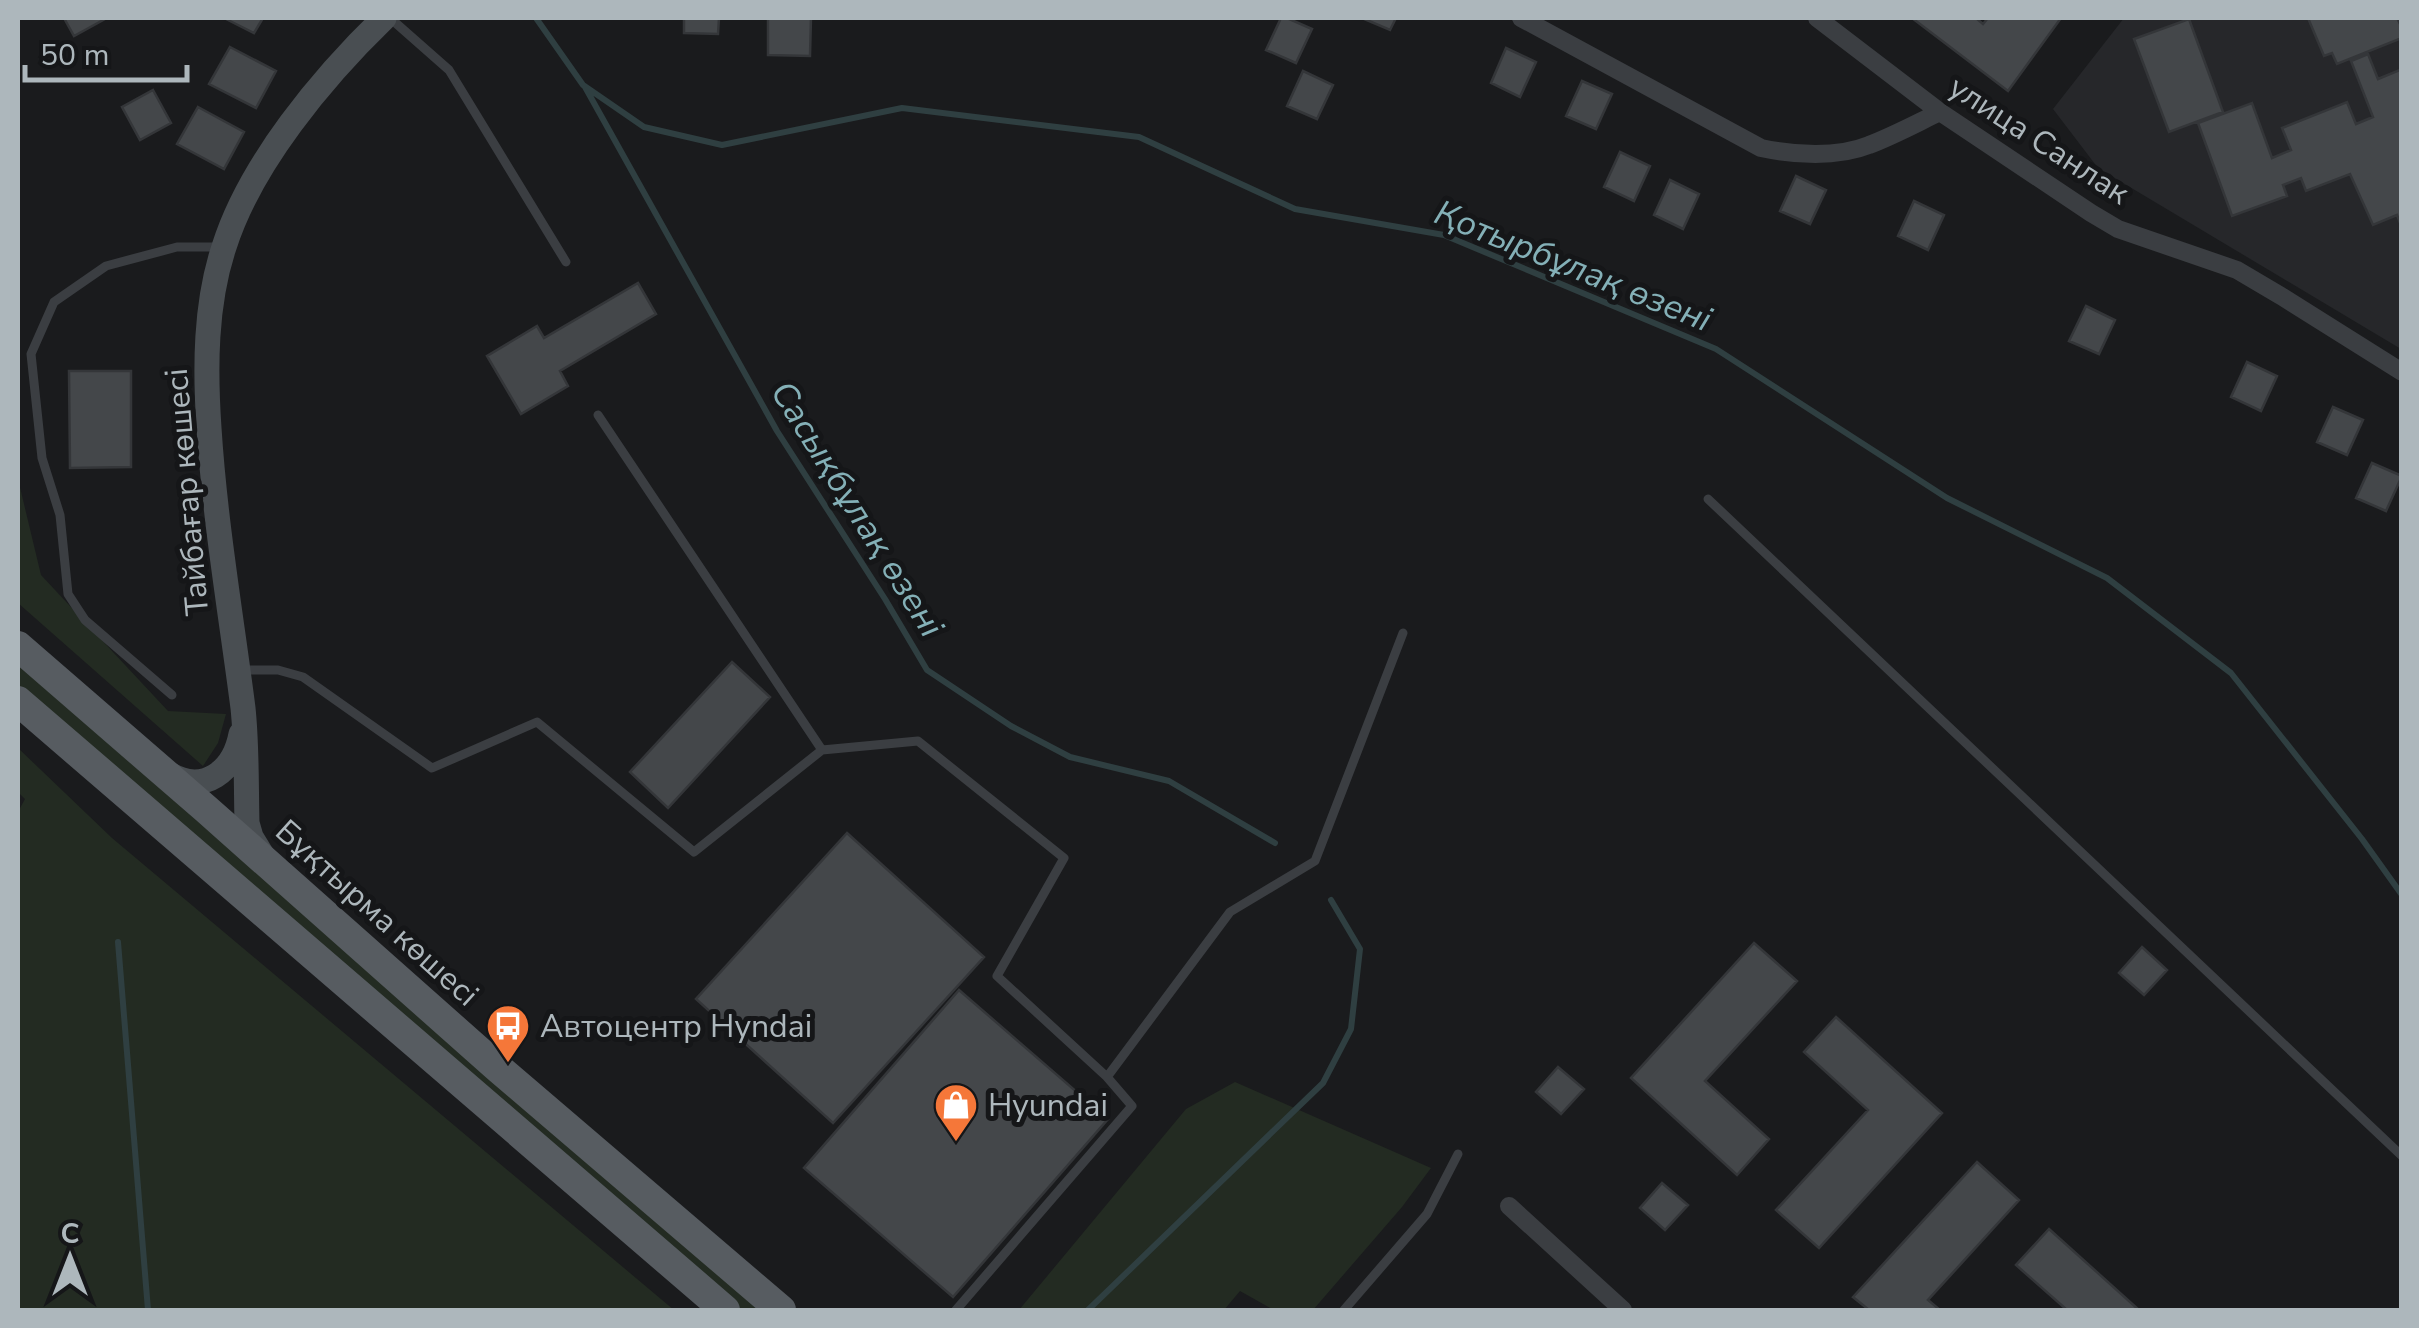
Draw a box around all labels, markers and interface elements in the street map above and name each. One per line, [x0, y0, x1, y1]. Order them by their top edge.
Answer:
scale bar [25, 20, 188, 82]
text: 50 m [40, 35, 109, 76]
street label: улица Санлак [1940, 66, 2138, 215]
water label: Қотырбұлақ өзені [1428, 189, 1719, 343]
street label: Тайбағар көшесі [155, 367, 219, 617]
water label: Сасықбұлақ өзені [759, 372, 955, 646]
street label: Бұқтырма көшесі [266, 810, 488, 1016]
bus stop icon: Автоцентр Hyndai [485, 1003, 531, 1064]
place label: Автоцентр Hyndai [540, 1005, 812, 1048]
shop icon: Hyundai [933, 1082, 979, 1143]
place label: Hyundai [988, 1084, 1108, 1127]
north arrow [20, 1208, 120, 1308]
text: С [60, 1215, 80, 1253]

